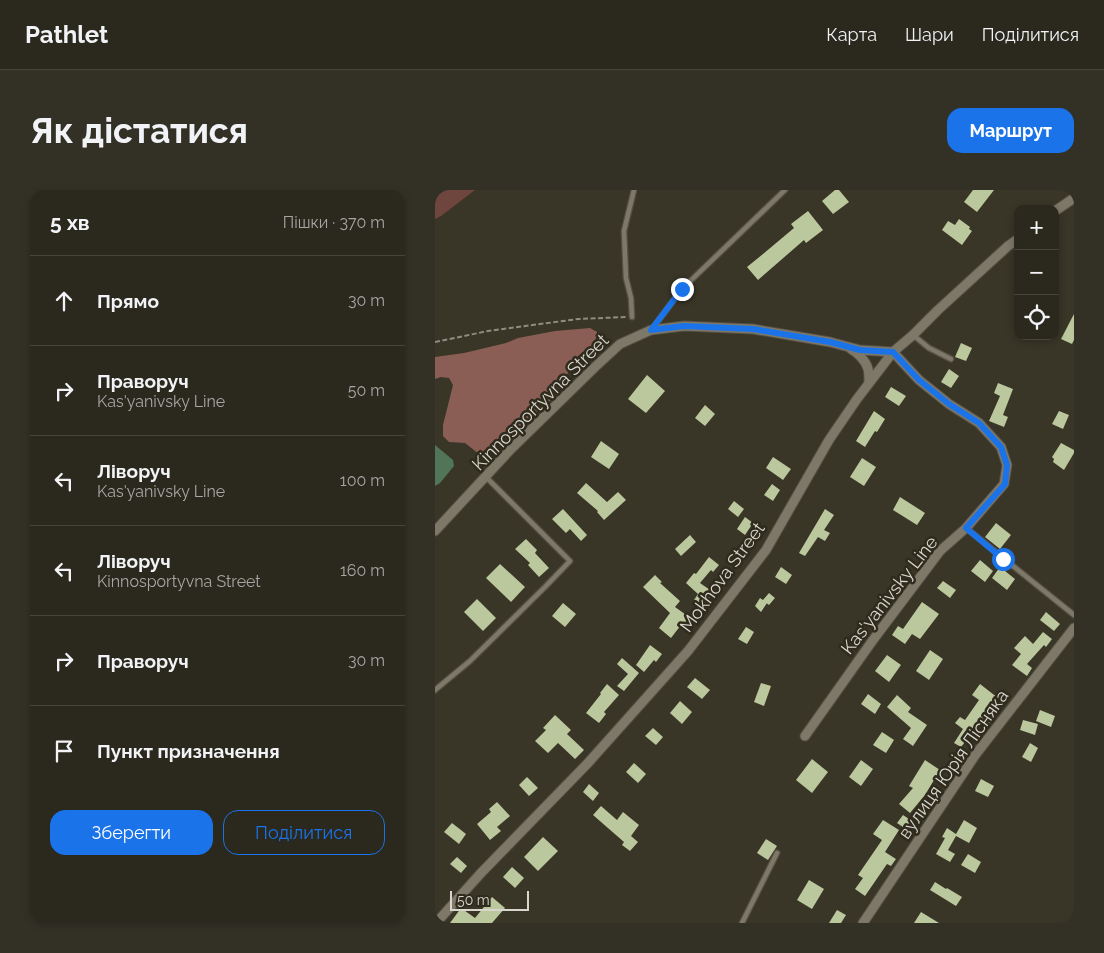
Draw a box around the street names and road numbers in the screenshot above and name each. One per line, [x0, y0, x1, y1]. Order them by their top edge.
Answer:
street label: Kinnosportyvna Street [467, 329, 613, 475]
street label: Mokhova Street [675, 518, 769, 636]
street label: Kas'yanivsky Line [836, 531, 942, 658]
street label: вулиця Юрія Лісняка [894, 685, 1012, 843]

